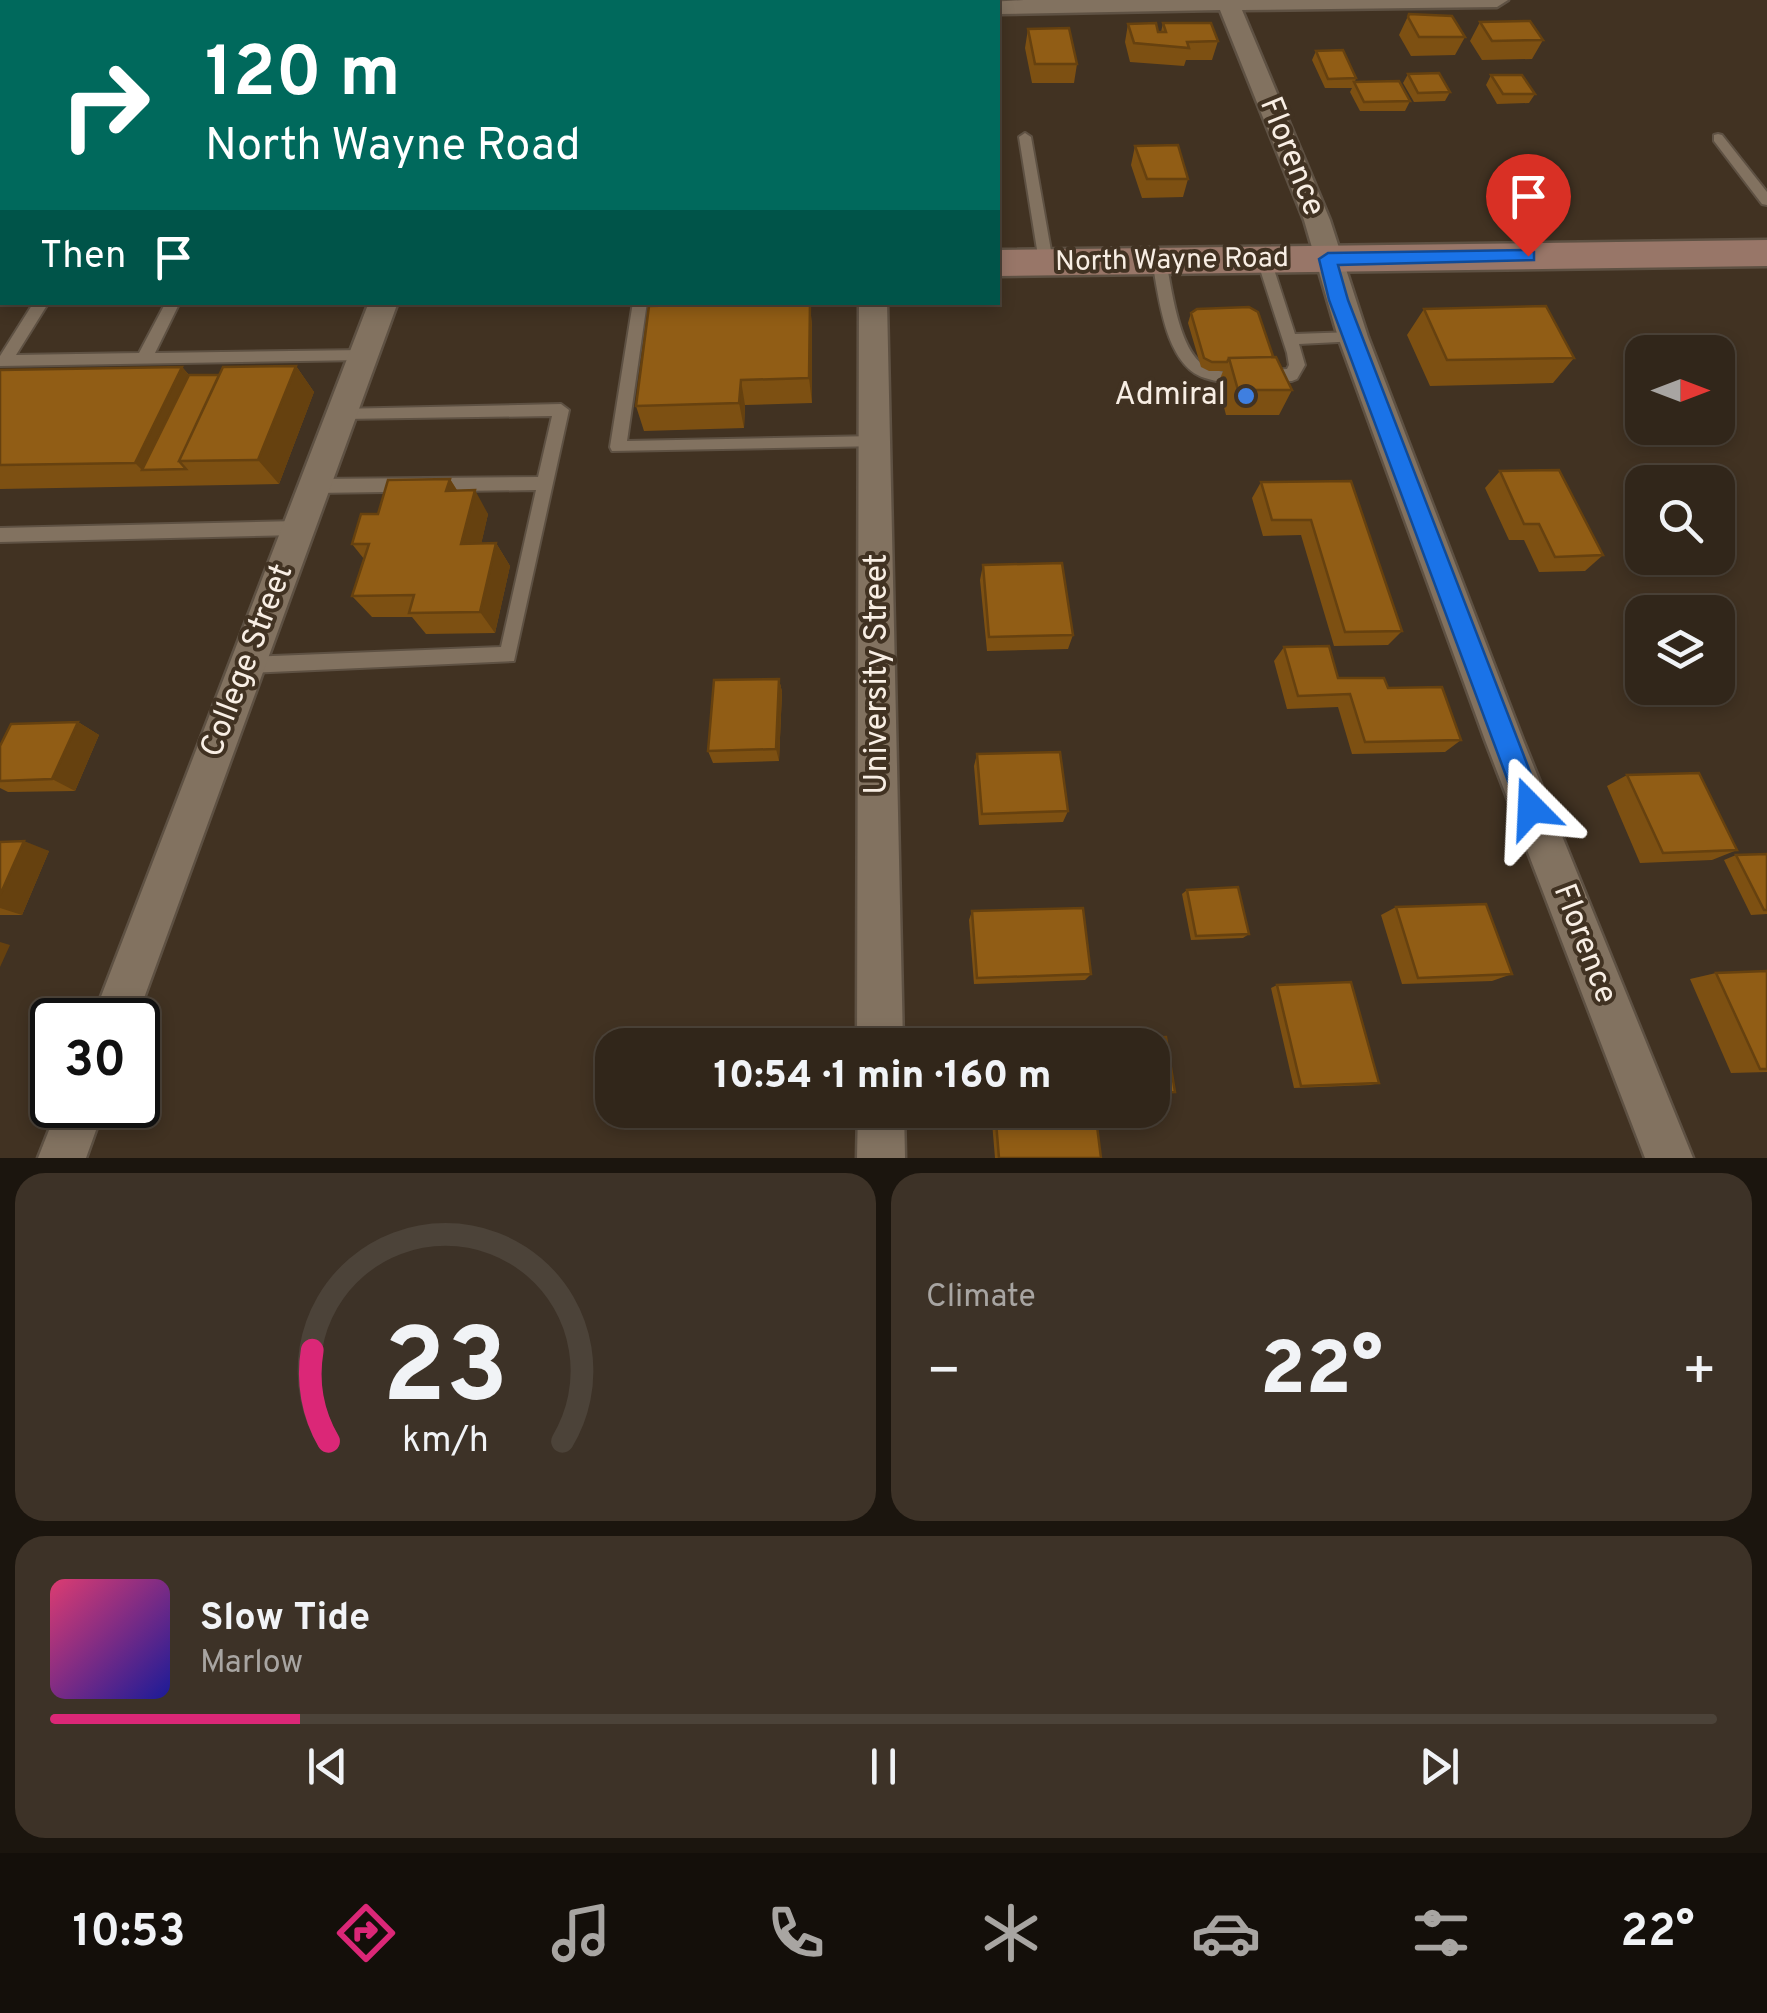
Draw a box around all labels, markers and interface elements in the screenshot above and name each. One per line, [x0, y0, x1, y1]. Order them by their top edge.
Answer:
text: 120 m [205, 32, 401, 121]
icon: right [40, 40, 170, 170]
street label: Florence [1249, 91, 1333, 223]
text: North Wayne Road [205, 119, 581, 176]
pin [1486, 154, 1571, 257]
icon: arrive [1501, 169, 1556, 224]
icon: arrive [146, 230, 201, 285]
text: Then [40, 233, 126, 282]
street label: North Wayne Road [1055, 241, 1289, 281]
north arrow [1625, 335, 1735, 445]
map controls [1625, 335, 1735, 705]
place label: Admiral [1114, 376, 1226, 416]
marker: Admiral [1235, 385, 1257, 407]
button: search [1625, 465, 1735, 575]
street label: University Street [858, 553, 898, 795]
street label: College Street [193, 559, 303, 763]
button: layers [1625, 595, 1735, 705]
position arrow [1479, 756, 1583, 860]
street label: Florence [1543, 878, 1625, 1010]
speed limit sign: 30 [30, 998, 160, 1128]
text: 10:54 · 1 min · 160 m [714, 1053, 1052, 1102]
text: Climate [926, 1278, 1036, 1318]
text: 23 [383, 1307, 508, 1439]
text: 22° [1260, 1326, 1383, 1421]
text: − [926, 1339, 961, 1409]
text: + [1682, 1339, 1717, 1409]
text: km/h [402, 1419, 489, 1465]
text: Slow Tide [200, 1595, 370, 1644]
text: Marlow [200, 1644, 303, 1684]
icon: previous [300, 1739, 355, 1794]
icon: pause [856, 1739, 911, 1794]
icon: next [1412, 1739, 1467, 1794]
icon: directions [331, 1898, 401, 1968]
icon: music [546, 1898, 616, 1968]
icon: phone [761, 1898, 831, 1968]
icon: climate [976, 1898, 1046, 1968]
icon: car [1191, 1898, 1261, 1968]
icon: filters [1406, 1898, 1476, 1968]
text: 10:53 [73, 1905, 186, 1962]
text: 22° [1621, 1905, 1694, 1962]

